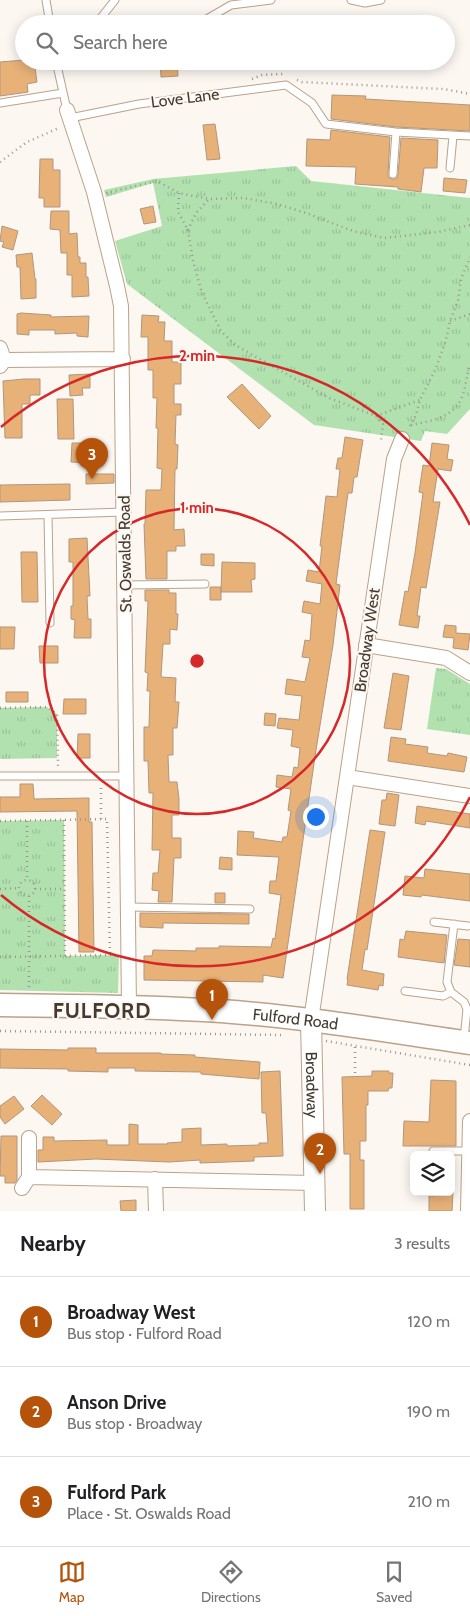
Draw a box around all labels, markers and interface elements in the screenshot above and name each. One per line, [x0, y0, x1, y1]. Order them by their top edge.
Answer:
search box [15, 15, 455, 70]
icon: search [33, 29, 61, 57]
text: Search here [73, 31, 167, 54]
street label: Love Lane [150, 84, 220, 112]
text: 2 min [179, 347, 215, 365]
pin: 3 [76, 438, 108, 479]
street label: St. Oswalds Road [114, 495, 136, 613]
text: 1 min [180, 499, 214, 517]
street label: Broadway West [350, 586, 384, 693]
centre of rings [188, 652, 206, 670]
your location [303, 804, 329, 830]
pin: 1 [196, 979, 228, 1020]
district label: FULFORD [53, 998, 151, 1023]
street label: Fulford Road [252, 1004, 339, 1033]
street label: Broadway [302, 1051, 323, 1119]
pin: 2 [304, 1133, 336, 1174]
map controls [410, 1151, 455, 1196]
button: layers [410, 1151, 455, 1196]
text: Nearby [20, 1231, 86, 1256]
text: 3 results [394, 1234, 450, 1253]
text: Broadway West [67, 1301, 195, 1324]
text: 1 [33, 1312, 39, 1331]
text: 120 m [408, 1312, 450, 1331]
text: Bus stop · Fulford Road [67, 1324, 222, 1343]
text: Anson Drive [67, 1391, 166, 1414]
text: 2 [32, 1402, 40, 1421]
text: 190 m [407, 1402, 450, 1421]
text: Bus stop · Broadway [67, 1414, 202, 1433]
text: Fulford Park [67, 1481, 166, 1504]
text: 3 [32, 1492, 40, 1511]
text: 210 m [408, 1492, 450, 1511]
text: Place · St. Oswalds Road [67, 1504, 231, 1523]
tab: Map [58, 1558, 86, 1606]
tab: Directions [201, 1558, 261, 1606]
tab: Saved [376, 1558, 412, 1606]

